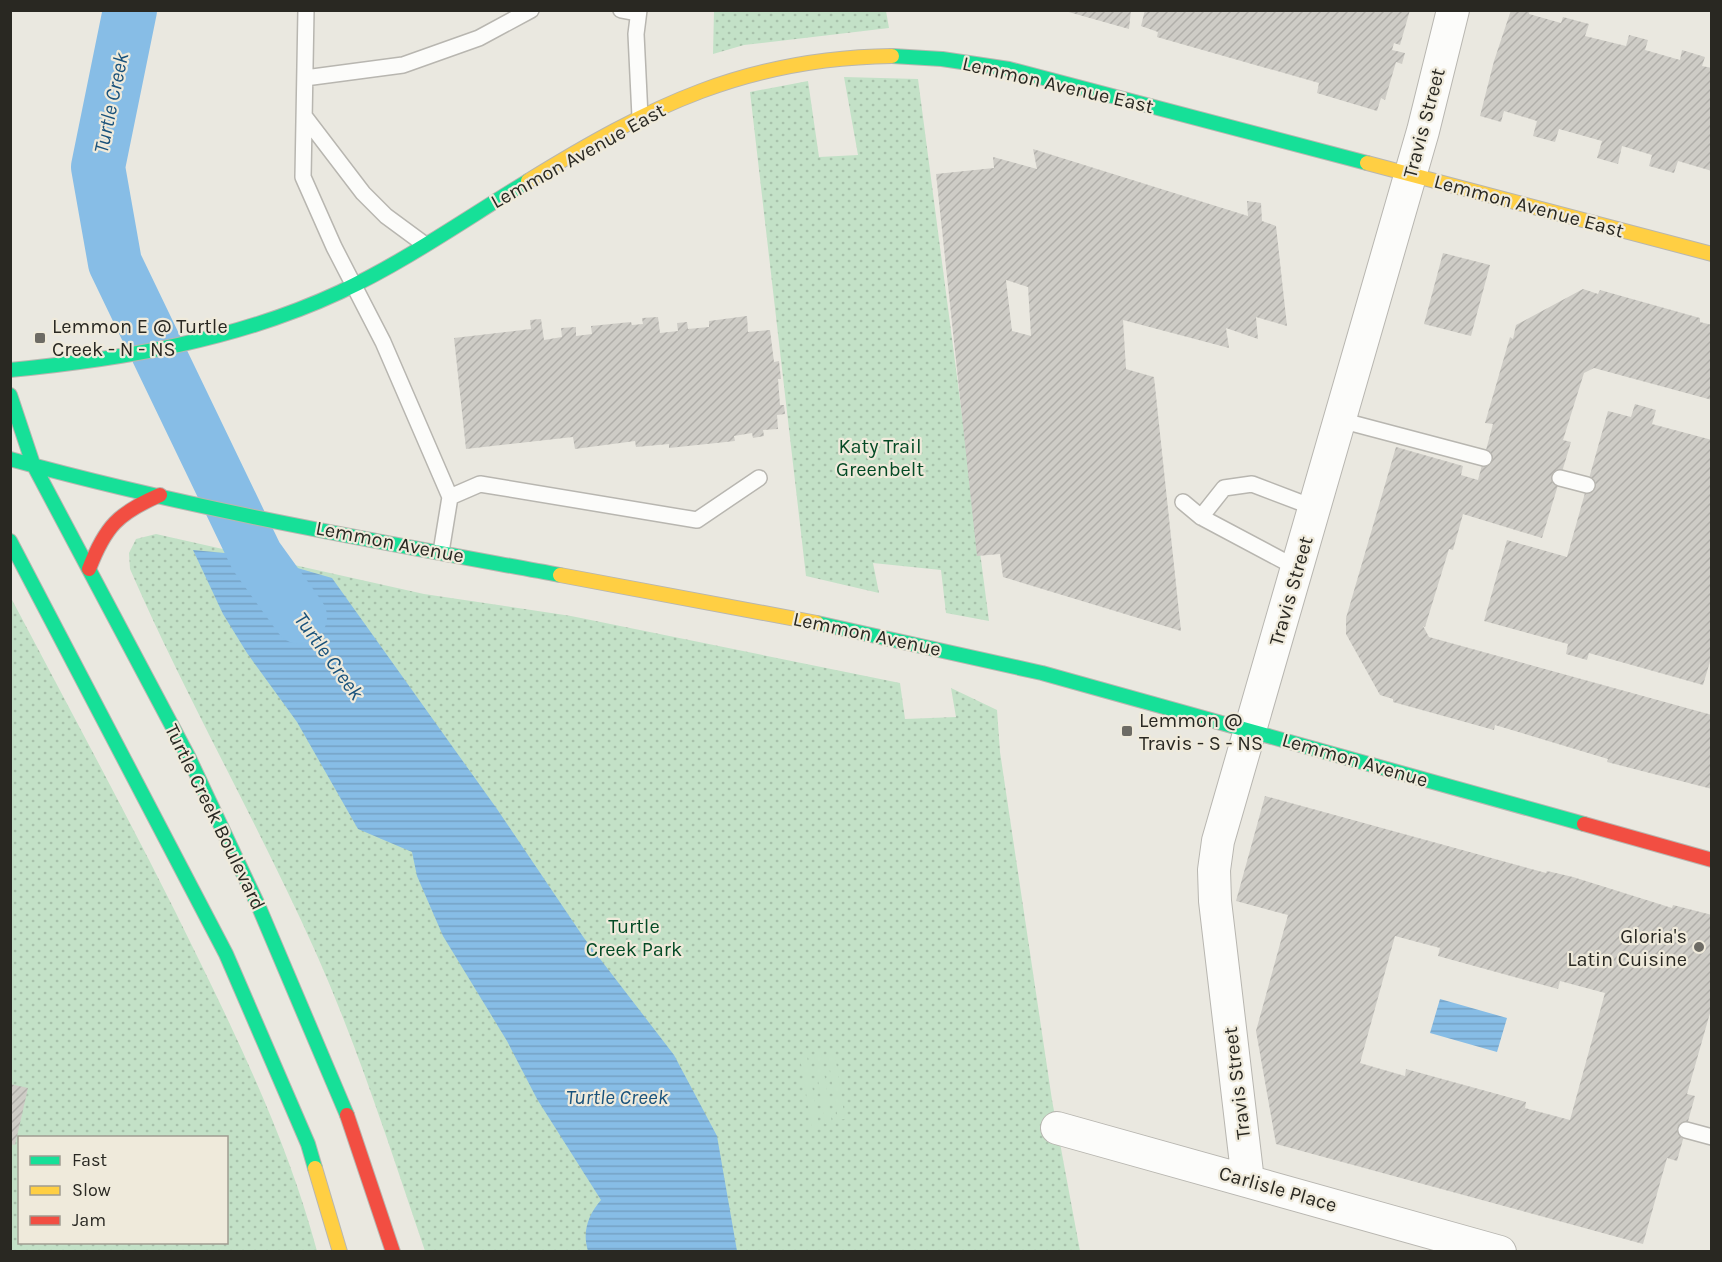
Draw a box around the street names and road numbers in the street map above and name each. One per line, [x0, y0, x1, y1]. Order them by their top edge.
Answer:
street label: Lemmon Avenue East [960, 52, 1156, 118]
street label: Travis Street [1398, 65, 1450, 181]
street label: Lemmon Avenue East [487, 98, 670, 213]
street label: Lemmon Avenue East [1432, 170, 1627, 243]
street label: Lemmon Avenue [314, 516, 466, 568]
street label: Travis Street [1264, 533, 1318, 648]
street label: Lemmon Avenue [791, 607, 943, 661]
street label: Turtle Creek Boulevard [160, 720, 270, 914]
street label: Lemmon Avenue [1279, 728, 1431, 792]
street label: Travis Street [1219, 1025, 1255, 1140]
street label: Carlisle Place [1216, 1161, 1340, 1217]

